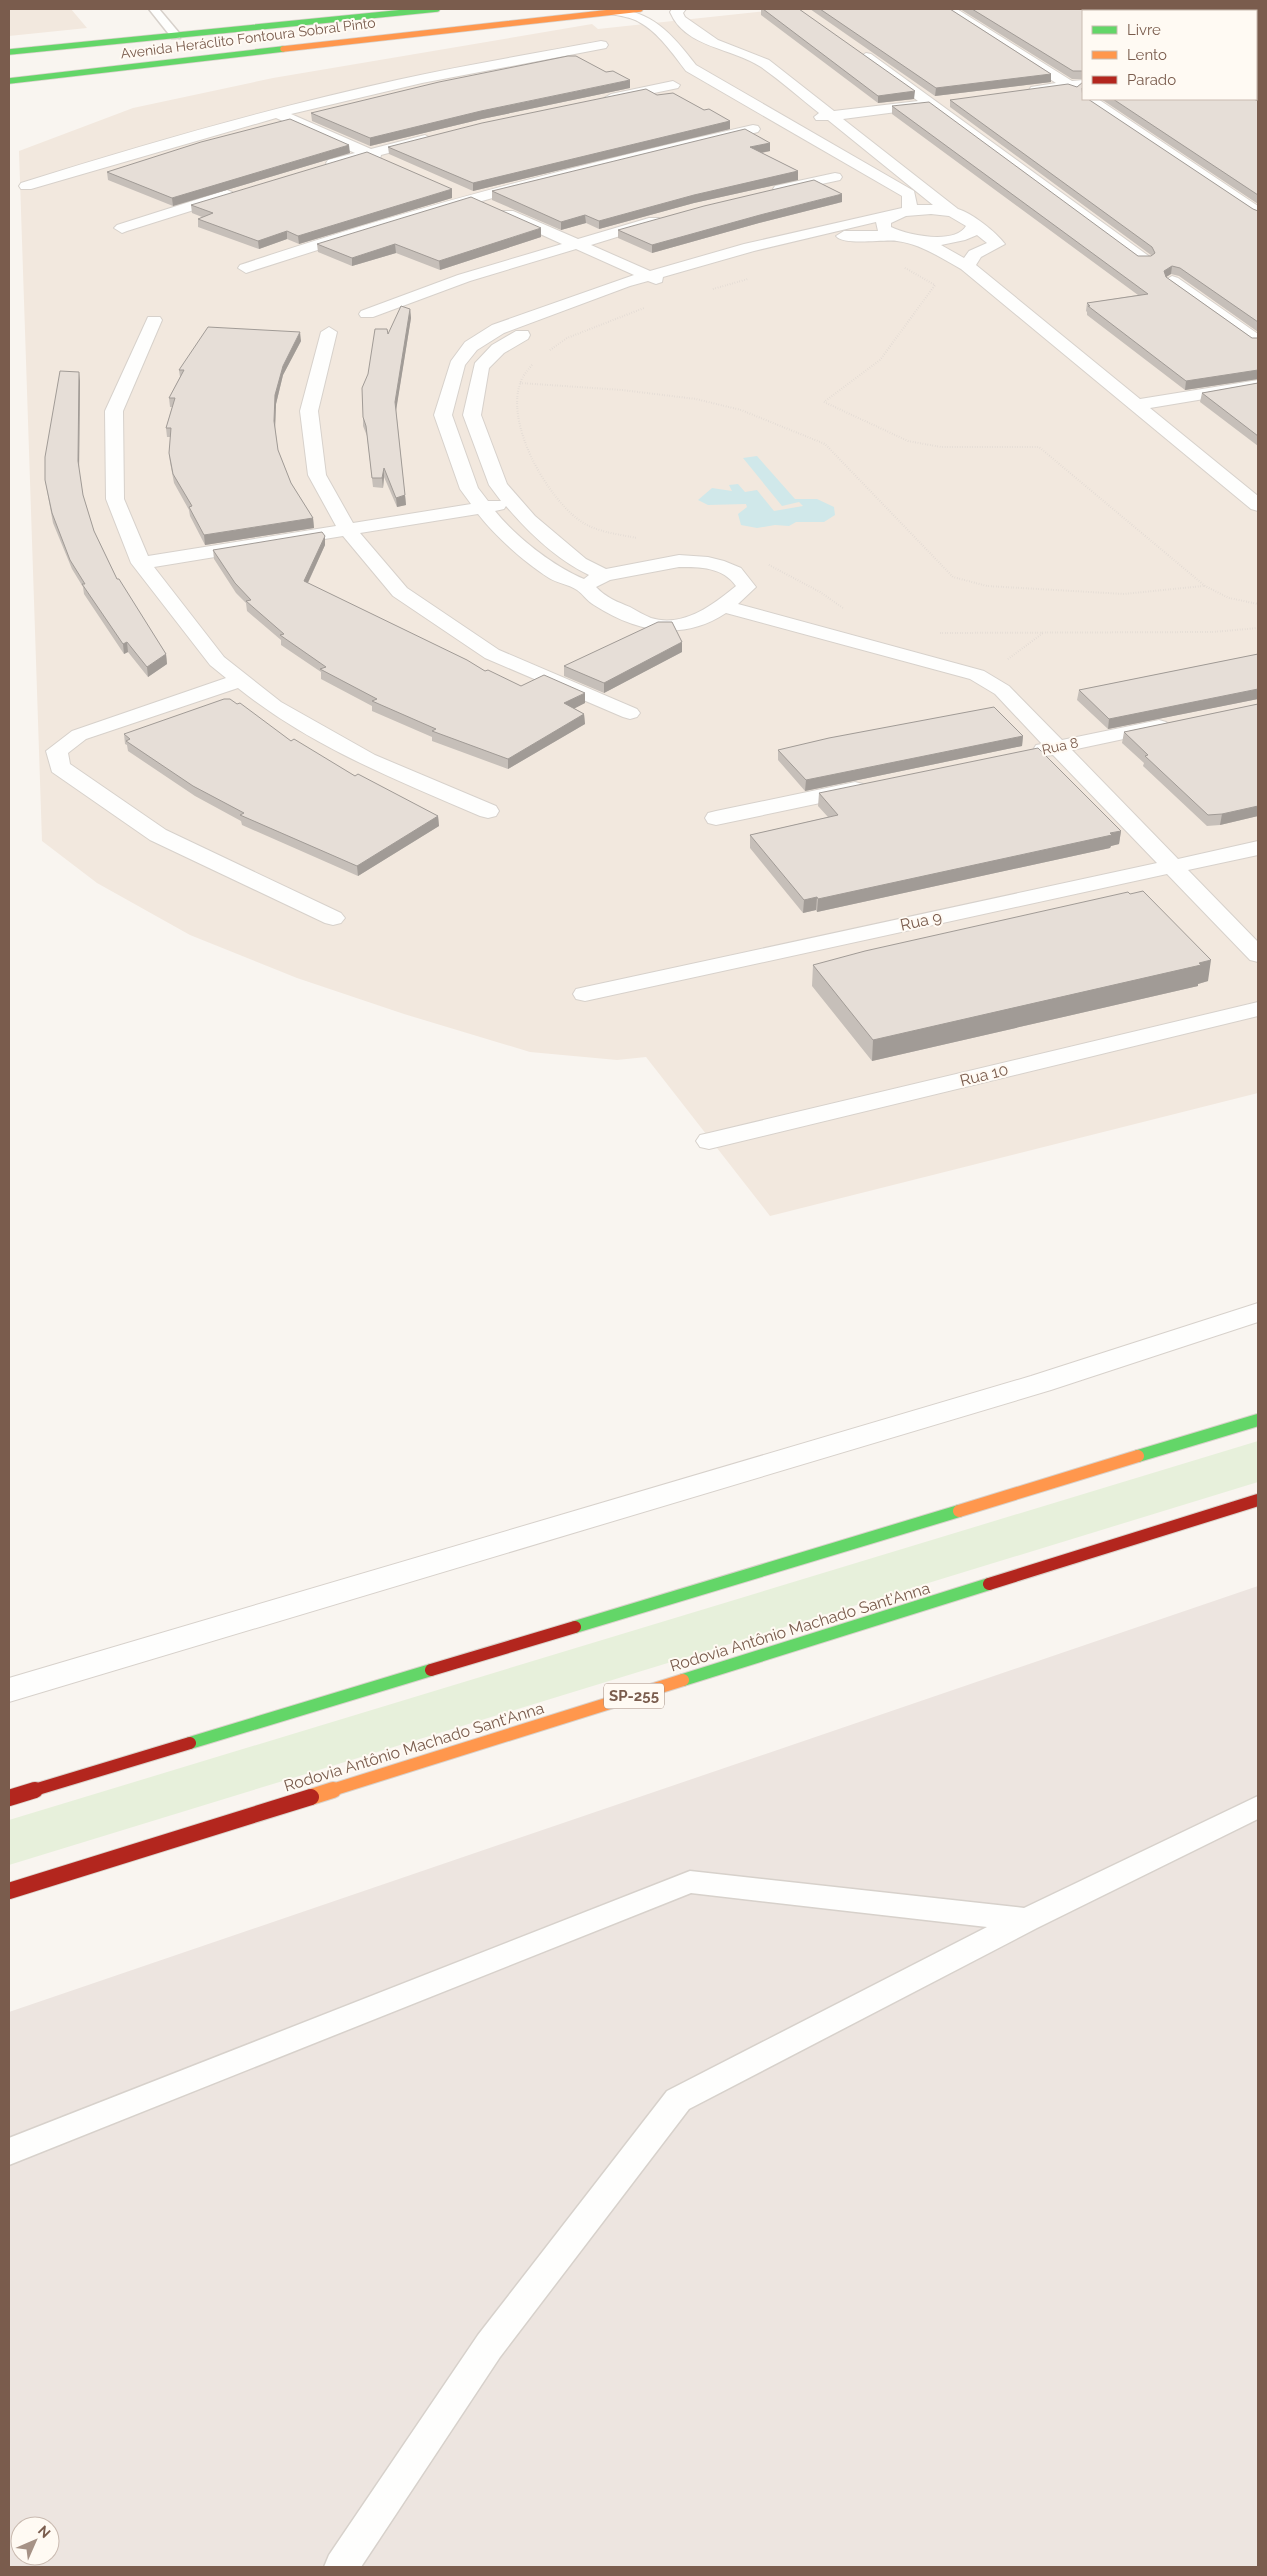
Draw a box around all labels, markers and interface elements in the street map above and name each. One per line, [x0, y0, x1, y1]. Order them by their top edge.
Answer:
legend [1082, 10, 1257, 100]
street label: Avenida Heráclito Fontoura Sobral Pinto [120, 14, 376, 62]
text: Livre [1127, 21, 1161, 39]
text: Lento [1127, 46, 1167, 64]
text: Parado [1127, 71, 1176, 89]
street label: Rua 8 [1040, 734, 1080, 758]
street label: Rua 9 [898, 907, 944, 935]
street label: Rua 10 [958, 1060, 1010, 1090]
street label: Rodovia Antônio Machado Sant'Anna [668, 1578, 932, 1676]
road number: SP-255 [604, 1684, 664, 1708]
street label: Rodovia Antônio Machado Sant'Anna [282, 1698, 546, 1796]
north arrow [10, 2516, 60, 2566]
text: N [35, 2522, 54, 2541]

